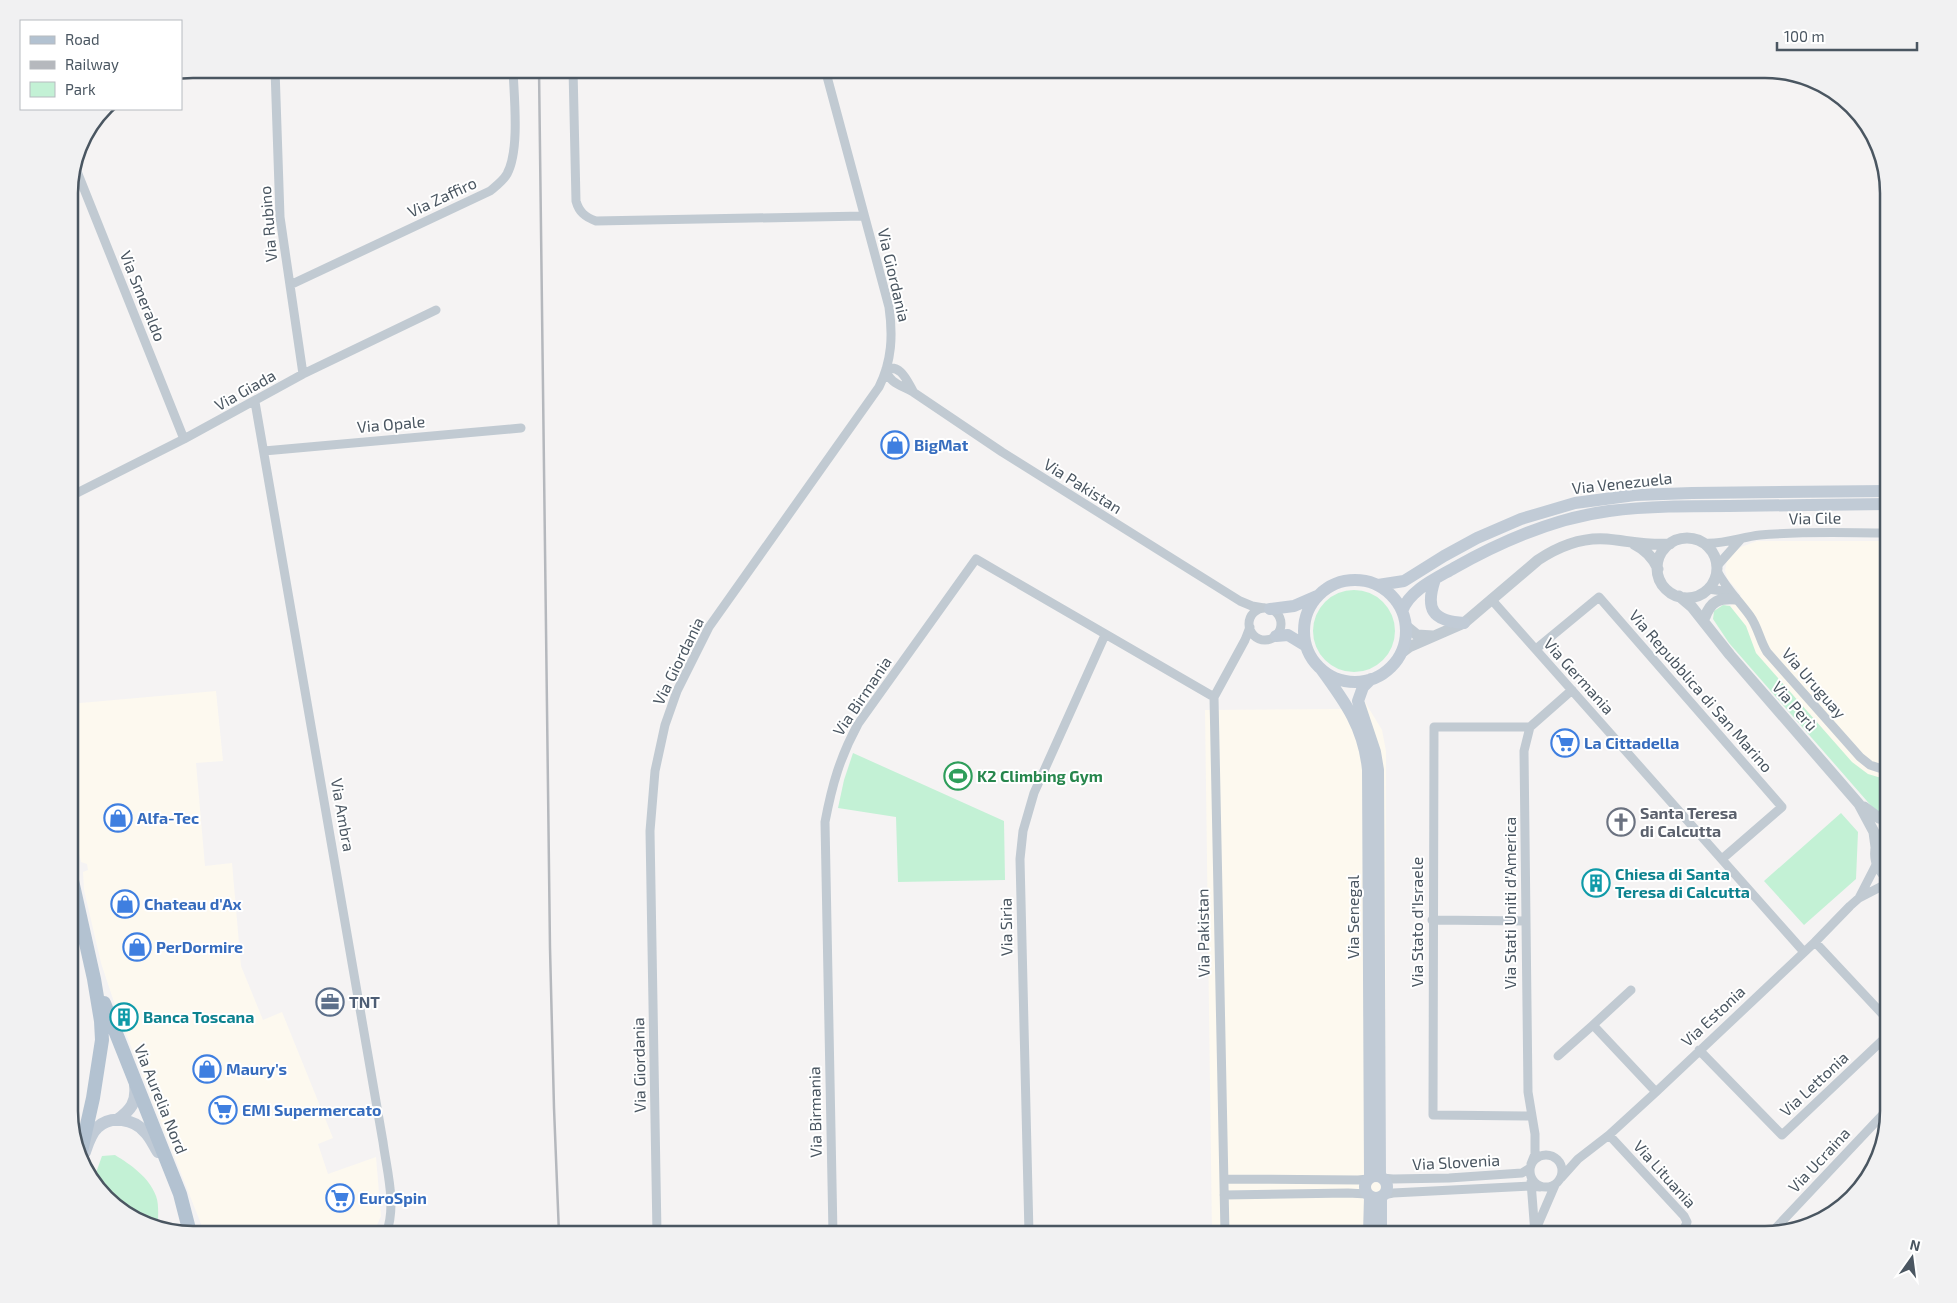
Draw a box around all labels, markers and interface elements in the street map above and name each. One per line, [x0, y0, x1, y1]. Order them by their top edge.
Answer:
legend [20, 20, 182, 110]
scale bar [1777, 20, 1917, 52]
text: 100 m [1784, 27, 1825, 45]
text: Road [65, 30, 100, 48]
text: Railway [65, 55, 119, 73]
text: Park [65, 80, 96, 98]
street label: Via Zaffiro [404, 172, 479, 221]
street label: Via Rubino [255, 185, 280, 263]
street label: Via Giordania [874, 226, 914, 324]
street label: Via Smeraldo [117, 248, 170, 344]
street label: Via Giada [211, 365, 279, 414]
street label: Via Opale [356, 411, 426, 436]
shop icon: BigMat [880, 430, 910, 460]
place label: BigMat [914, 435, 969, 454]
street label: Via Pakistan [1041, 454, 1126, 517]
street label: Via Venezuela [1571, 468, 1673, 497]
street label: Via Cile [1789, 508, 1841, 527]
street label: Via Repubblica di San Marino [1626, 606, 1777, 776]
street label: Via Giordania [648, 614, 707, 708]
street label: Via Germania [1540, 634, 1619, 718]
street label: Via Uruguay [1778, 643, 1851, 722]
street label: Via Birmania [828, 653, 895, 739]
street label: Via Perù [1769, 677, 1822, 734]
supermarket icon: La Cittadella [1550, 728, 1580, 758]
place label: La Cittadella [1584, 733, 1679, 752]
sports icon: K2 Climbing Gym [943, 761, 973, 791]
place label: K2 Climbing Gym [977, 766, 1103, 786]
street label: Via Ambra [328, 777, 359, 853]
shop icon: Alfa-Tec [103, 803, 133, 833]
place label: Santa Teresa di Calcutta [1640, 803, 1737, 840]
church icon: Santa Teresa di Calcutta [1606, 807, 1636, 837]
place label: Alfa-Tec [137, 808, 199, 827]
street label: Via Stati Uniti d'America [1500, 817, 1519, 989]
street label: Via Stato d'Israele [1407, 857, 1426, 987]
place label: Chiesa di Santa Teresa di Calcutta [1615, 864, 1750, 901]
building icon: Chiesa di Santa Teresa di Calcutta [1581, 868, 1611, 898]
street label: Via Senegal [1343, 875, 1362, 959]
shop icon: Chateau d'Ax [110, 889, 140, 919]
street label: Via Pakistan [1192, 889, 1213, 977]
place label: Chateau d'Ax [144, 894, 242, 913]
street label: Via Siria [995, 898, 1016, 956]
shop icon: PerDormire [122, 932, 152, 962]
place label: PerDormire [156, 937, 243, 956]
street label: Via Estonia [1677, 981, 1749, 1050]
office icon: TNT [315, 987, 345, 1017]
place label: TNT [349, 992, 380, 1011]
building icon: Banca Toscana [109, 1002, 139, 1032]
place label: Banca Toscana [143, 1007, 254, 1026]
street label: Via Giordania [628, 1017, 649, 1113]
street label: Via Aurelia Nord [131, 1041, 192, 1156]
street label: Via Lettonia [1776, 1047, 1852, 1120]
shop icon: Maury's [192, 1054, 222, 1084]
place label: Maury's [226, 1059, 287, 1079]
street label: Via Birmania [804, 1066, 825, 1158]
supermarket icon: EMI Supermercato [208, 1095, 238, 1125]
place label: EMI Supermercato [242, 1100, 381, 1119]
street label: Via Ucraina [1784, 1123, 1853, 1196]
street label: Via Lituania [1630, 1136, 1701, 1211]
street label: Via Slovenia [1412, 1150, 1500, 1173]
supermarket icon: EuroSpin [325, 1183, 355, 1213]
place label: EuroSpin [359, 1188, 427, 1207]
north arrow [1887, 1233, 1937, 1283]
text: N [1908, 1235, 1922, 1254]

